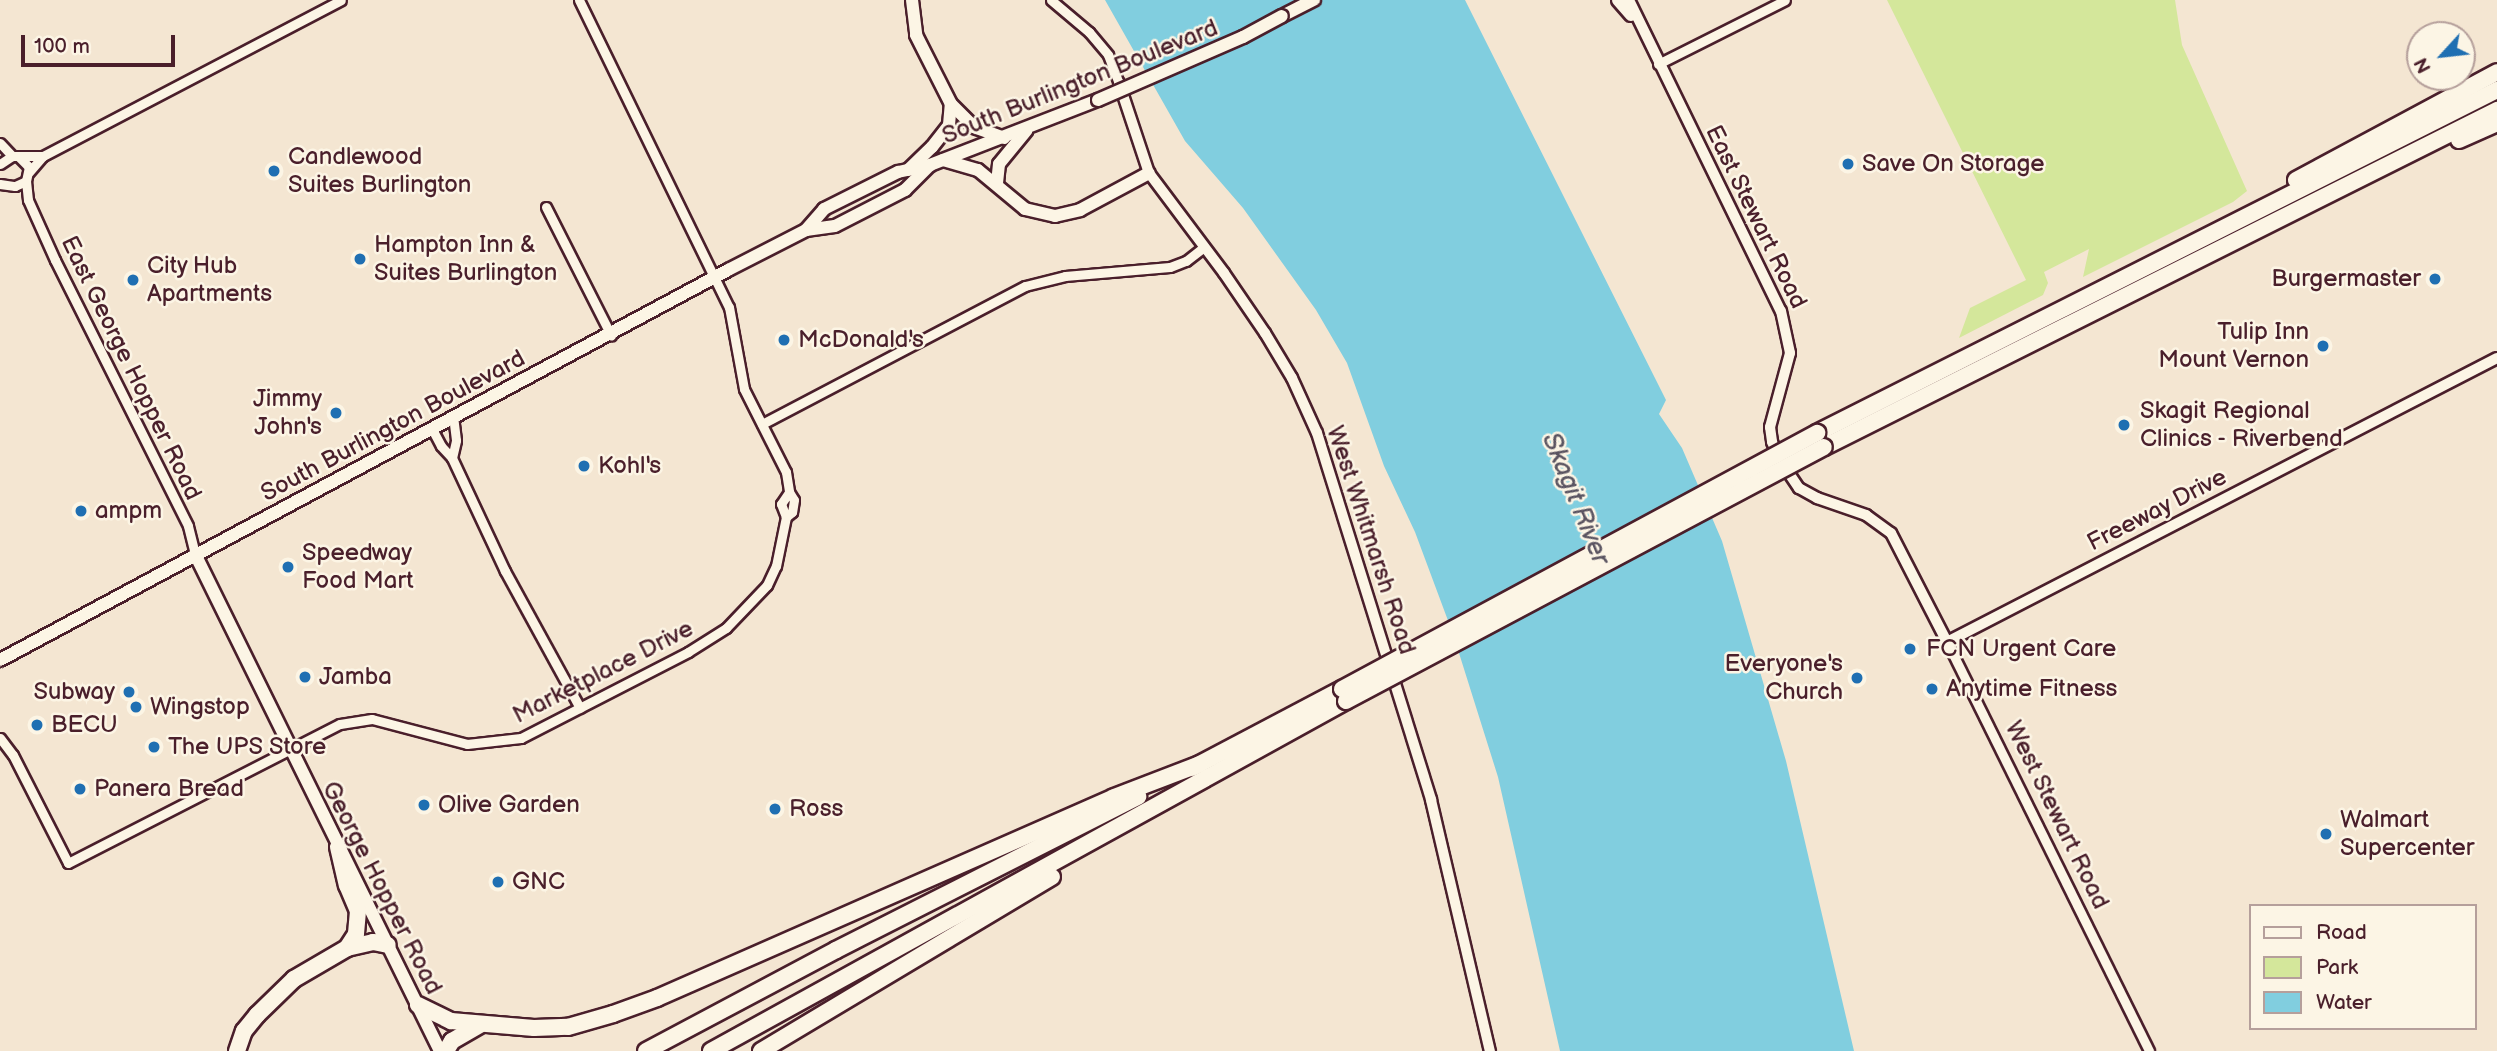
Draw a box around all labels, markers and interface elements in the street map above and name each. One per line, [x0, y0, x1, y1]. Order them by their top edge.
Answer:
street label: South Burlington Boulevard [938, 13, 1222, 151]
scale bar [24, 21, 178, 65]
north arrow [2406, 21, 2476, 91]
text: 100 m [34, 34, 90, 59]
text: N [2410, 53, 2437, 76]
street label: East Stewart Road [1699, 120, 1813, 314]
place label: Candlewood Suites Burlington [288, 143, 471, 199]
place label: Save On Storage [1862, 150, 2045, 178]
marker: Save On Storage [1840, 156, 1856, 172]
marker: Candlewood Suites Burlington [266, 163, 282, 179]
street label: East George Hopper Road [54, 231, 208, 505]
place label: Hampton Inn & Suites Burlington [374, 231, 557, 287]
marker: Hampton Inn & Suites Burlington [352, 251, 368, 267]
place label: City Hub Apartments [147, 252, 272, 308]
place label: Burgermaster [2271, 265, 2421, 293]
marker: Burgermaster [2427, 271, 2443, 287]
marker: City Hub Apartments [125, 272, 141, 288]
place label: Tulip Inn Mount Vernon [2158, 318, 2309, 374]
place label: McDonald's [798, 326, 924, 354]
marker: McDonald's [776, 332, 792, 348]
marker: Tulip Inn Mount Vernon [2315, 338, 2331, 354]
street label: South Burlington Boulevard [256, 344, 530, 508]
place label: Jimmy John's [253, 385, 322, 441]
place label: Skagit Regional Clinics - Riverbend [2140, 397, 2345, 453]
marker: Jimmy John's [328, 405, 344, 421]
marker: Skagit Regional Clinics - Riverbend [2114, 415, 2134, 435]
street label: West Whitmarsh Road [1320, 422, 1422, 658]
water label: Skagit River [1534, 428, 1616, 570]
place label: Kohl's [598, 452, 661, 480]
marker: Kohl's [576, 458, 592, 474]
street label: Freeway Drive [2082, 462, 2232, 558]
place label: ampm [95, 497, 162, 525]
marker: ampm [73, 503, 89, 519]
place label: Speedway Food Mart [302, 539, 414, 595]
marker: Speedway Food Mart [280, 559, 296, 575]
street label: Marketplace Drive [508, 614, 698, 730]
place label: FCN Urgent Care [1926, 635, 2116, 663]
marker: FCN Urgent Care [1900, 639, 1920, 659]
place label: Everyone's Church [1725, 650, 1843, 706]
place label: Jamba [319, 663, 392, 691]
marker: Jamba [297, 669, 313, 685]
marker: Everyone's Church [1849, 670, 1865, 686]
place label: Anytime Fitness [1946, 675, 2117, 703]
place label: Subway [33, 678, 115, 706]
marker: Anytime Fitness [1924, 681, 1940, 697]
marker: Subway [121, 684, 137, 700]
place label: Wingstop [150, 693, 250, 721]
marker: Wingstop [128, 699, 144, 715]
place label: BECU [51, 711, 118, 739]
street label: West Stewart Road [1999, 716, 2115, 914]
marker: BECU [29, 717, 45, 733]
place label: The UPS Store [168, 733, 327, 761]
marker: The UPS Store [146, 739, 162, 755]
place label: Panera Bread [94, 775, 244, 803]
street label: George Hopper Road [316, 777, 448, 999]
marker: Panera Bread [72, 781, 88, 797]
place label: Olive Garden [438, 791, 580, 819]
place label: Ross [789, 795, 843, 823]
marker: Olive Garden [416, 797, 432, 813]
marker: Ross [767, 801, 783, 817]
place label: Walmart Supercenter [2340, 806, 2474, 862]
marker: Walmart Supercenter [2318, 826, 2334, 842]
place label: GNC [512, 868, 565, 896]
marker: GNC [490, 874, 506, 890]
legend [2248, 904, 2476, 1030]
text: Road [2316, 920, 2367, 945]
text: Park [2316, 955, 2358, 980]
text: Water [2316, 990, 2372, 1015]

